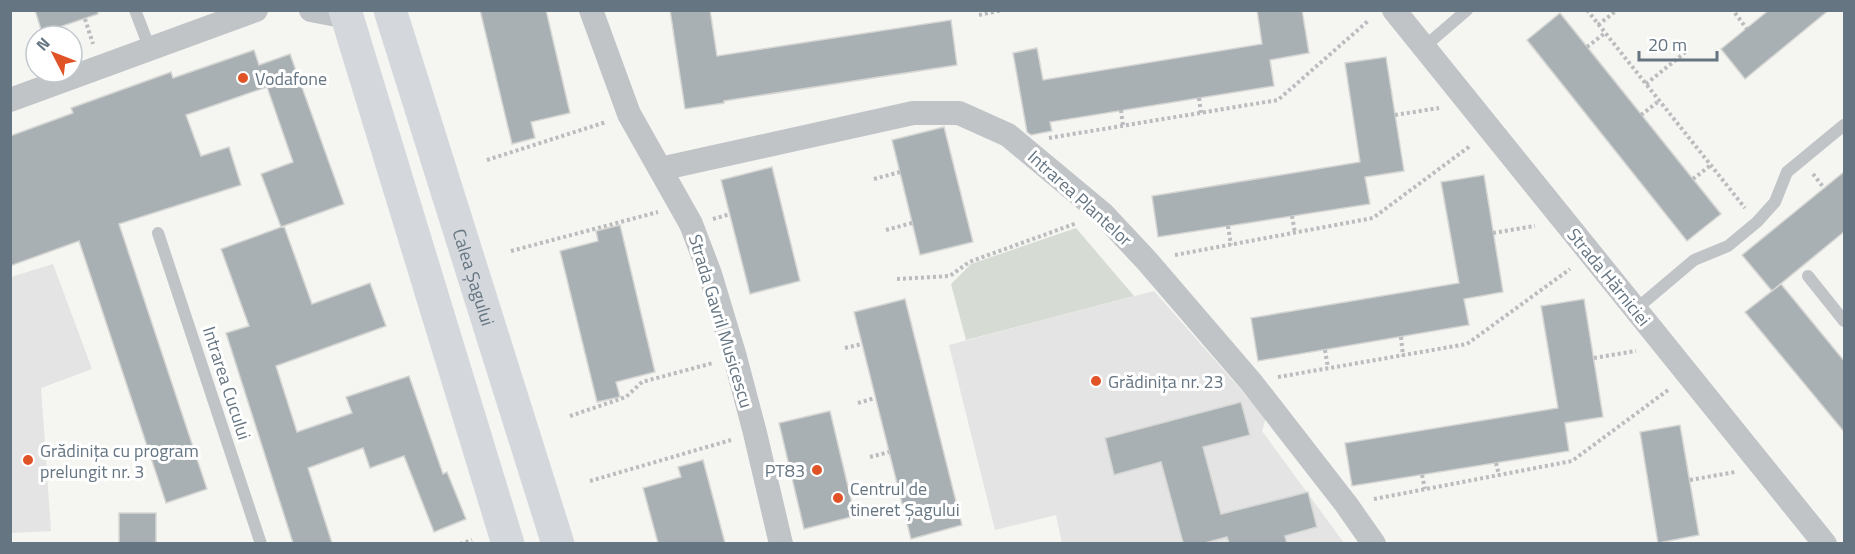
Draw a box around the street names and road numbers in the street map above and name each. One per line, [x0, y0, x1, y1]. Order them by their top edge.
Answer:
street label: Intrarea Plantelor [1022, 144, 1138, 252]
street label: Strada Hărniciei [1561, 222, 1657, 332]
street label: Calea Șagului [446, 225, 502, 329]
street label: Strada Gavril Musicescu [682, 231, 760, 411]
street label: Intrarea Cucului [196, 323, 258, 443]

